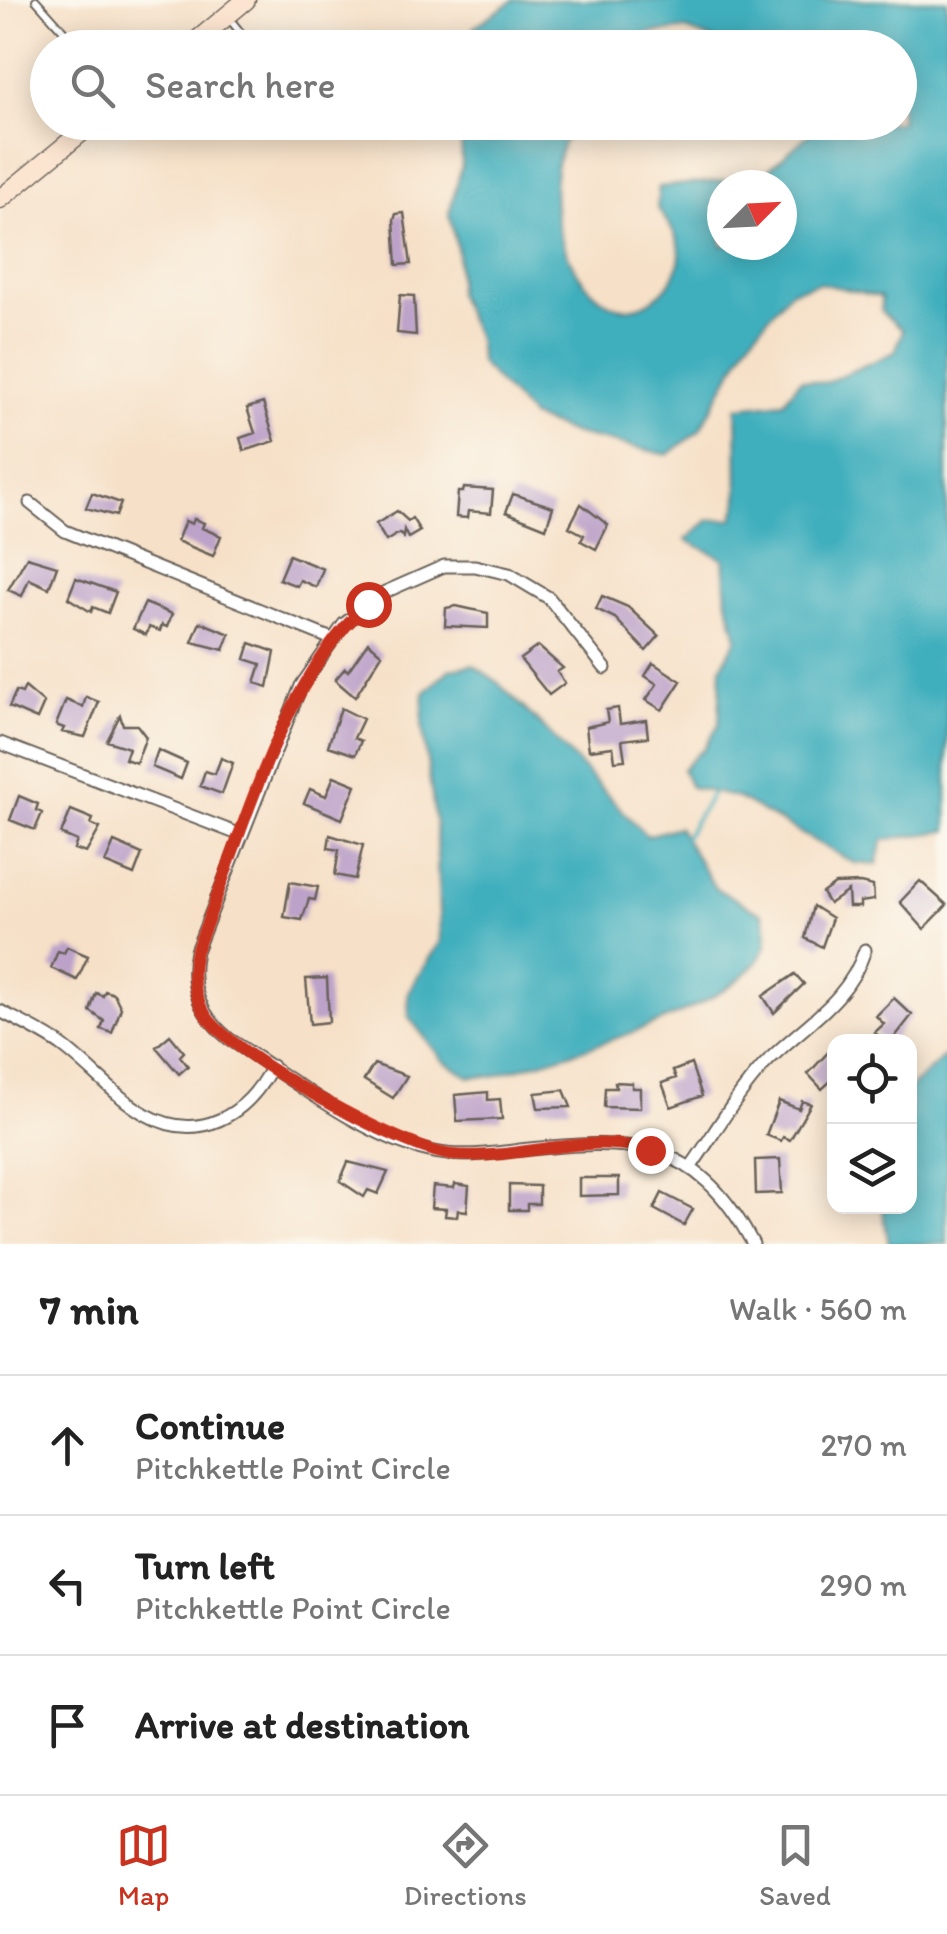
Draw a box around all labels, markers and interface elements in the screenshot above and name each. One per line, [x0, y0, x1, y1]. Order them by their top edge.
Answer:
search box [30, 30, 917, 140]
icon: search [65, 58, 120, 113]
text: Search here [145, 62, 336, 108]
north arrow [707, 170, 797, 260]
route start [346, 582, 392, 628]
map controls [827, 1034, 917, 1214]
button: locate [827, 1034, 917, 1124]
button: layers [827, 1124, 917, 1214]
route end [628, 1128, 674, 1174]
text: 7 min [40, 1284, 139, 1335]
text: Walk · 560 m [729, 1290, 907, 1328]
text: Continue [135, 1403, 285, 1449]
icon: ahead [40, 1418, 95, 1473]
text: 270 m [820, 1426, 907, 1464]
text: Pitchkettle Point Circle [135, 1449, 451, 1487]
text: Turn left [135, 1543, 275, 1589]
icon: left [40, 1558, 95, 1613]
text: 290 m [820, 1566, 907, 1604]
text: Pitchkettle Point Circle [135, 1589, 451, 1627]
icon: arrive [40, 1698, 95, 1753]
text: Arrive at destination [135, 1702, 470, 1748]
tab: Map [116, 1818, 171, 1912]
tab: Directions [404, 1818, 527, 1912]
tab: Saved [759, 1818, 831, 1912]

